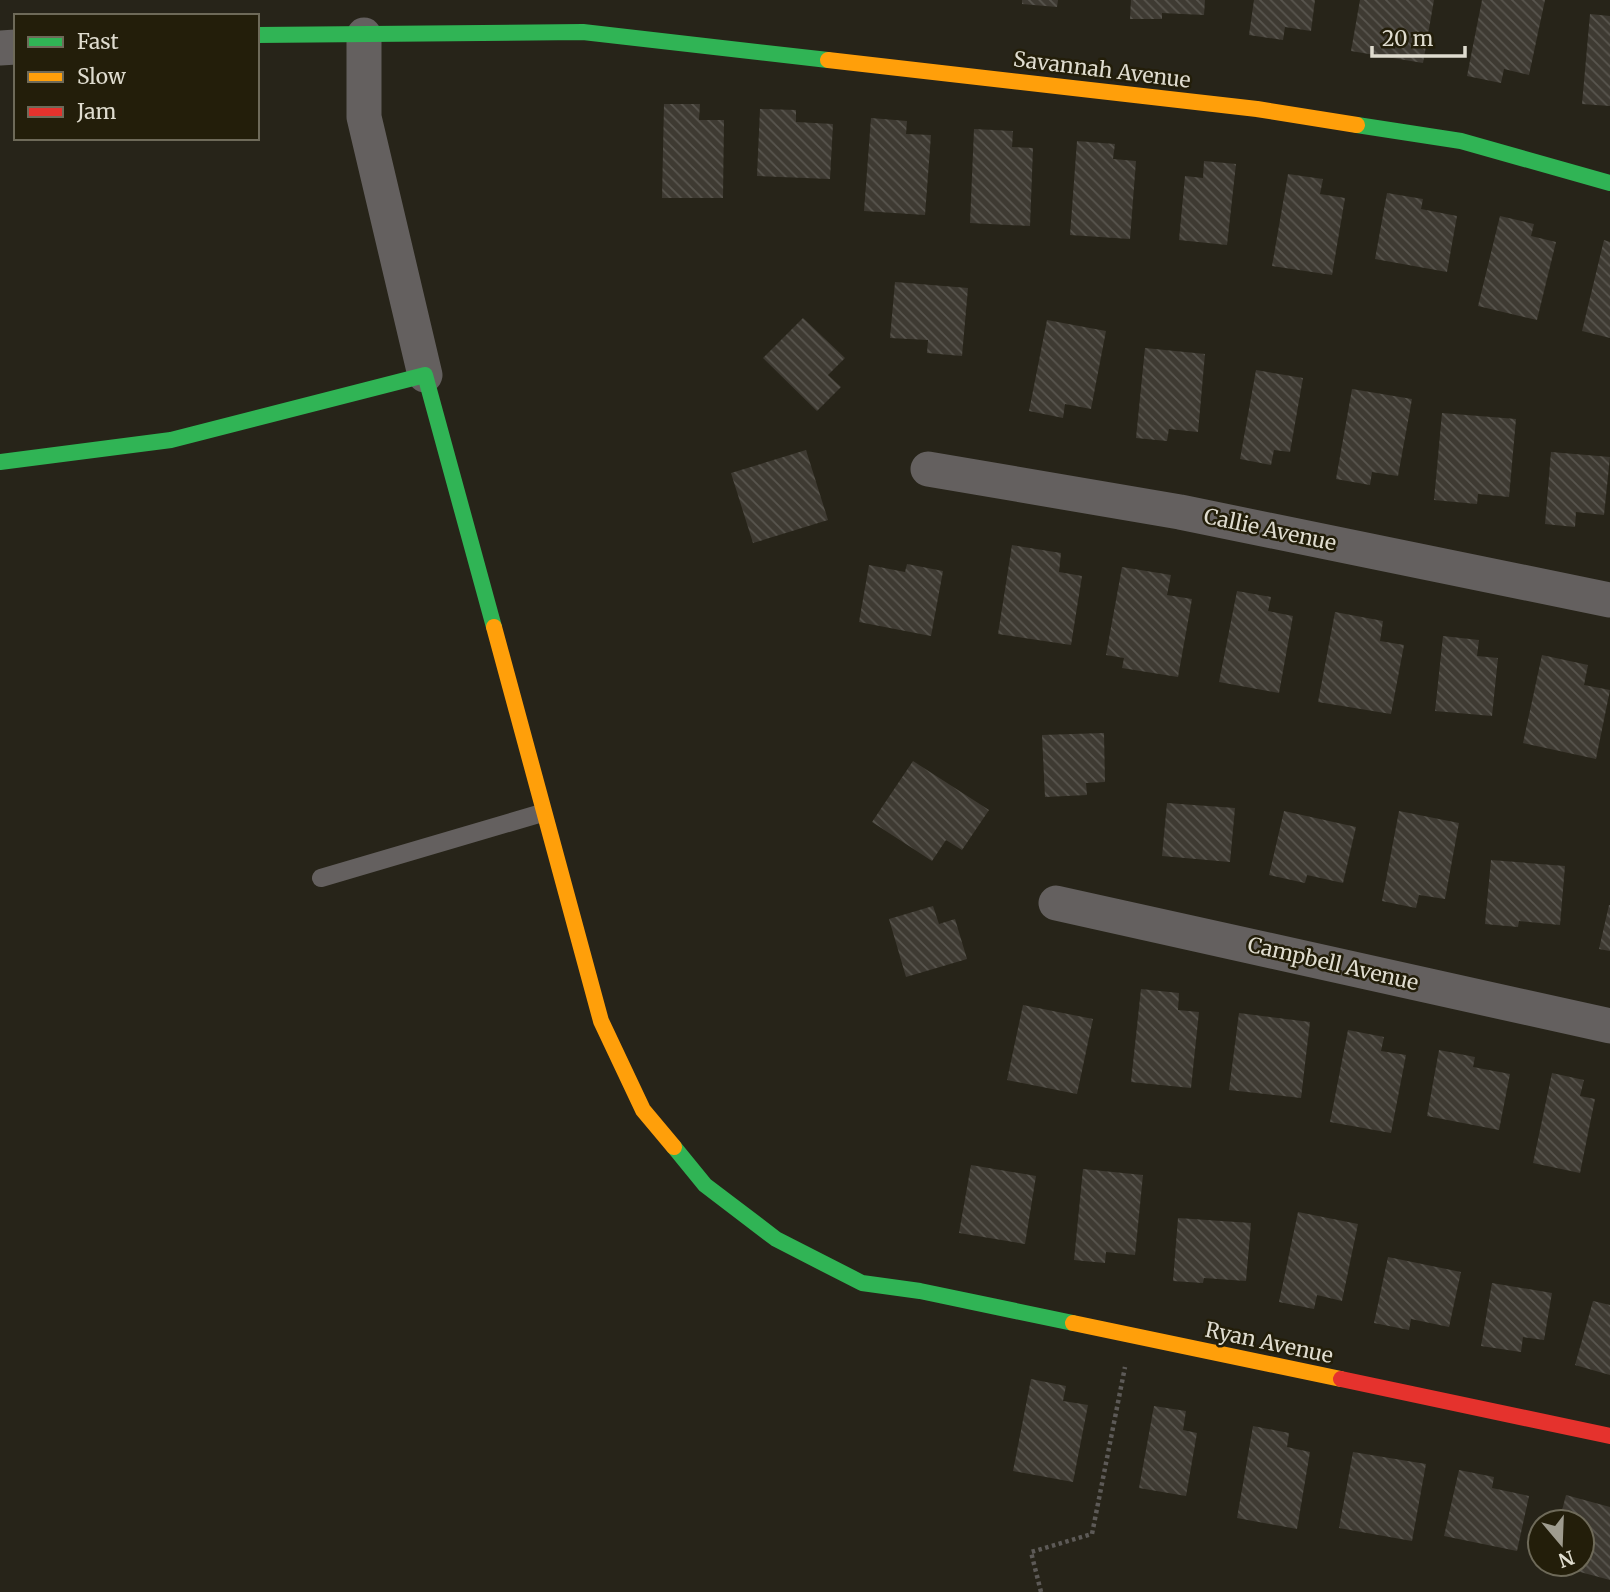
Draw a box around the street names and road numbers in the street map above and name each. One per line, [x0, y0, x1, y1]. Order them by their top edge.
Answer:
street label: Savannah Avenue [1012, 45, 1192, 94]
street label: Callie Avenue [1201, 502, 1339, 557]
street label: Campbell Avenue [1245, 931, 1421, 996]
street label: Ryan Avenue [1203, 1316, 1336, 1369]

